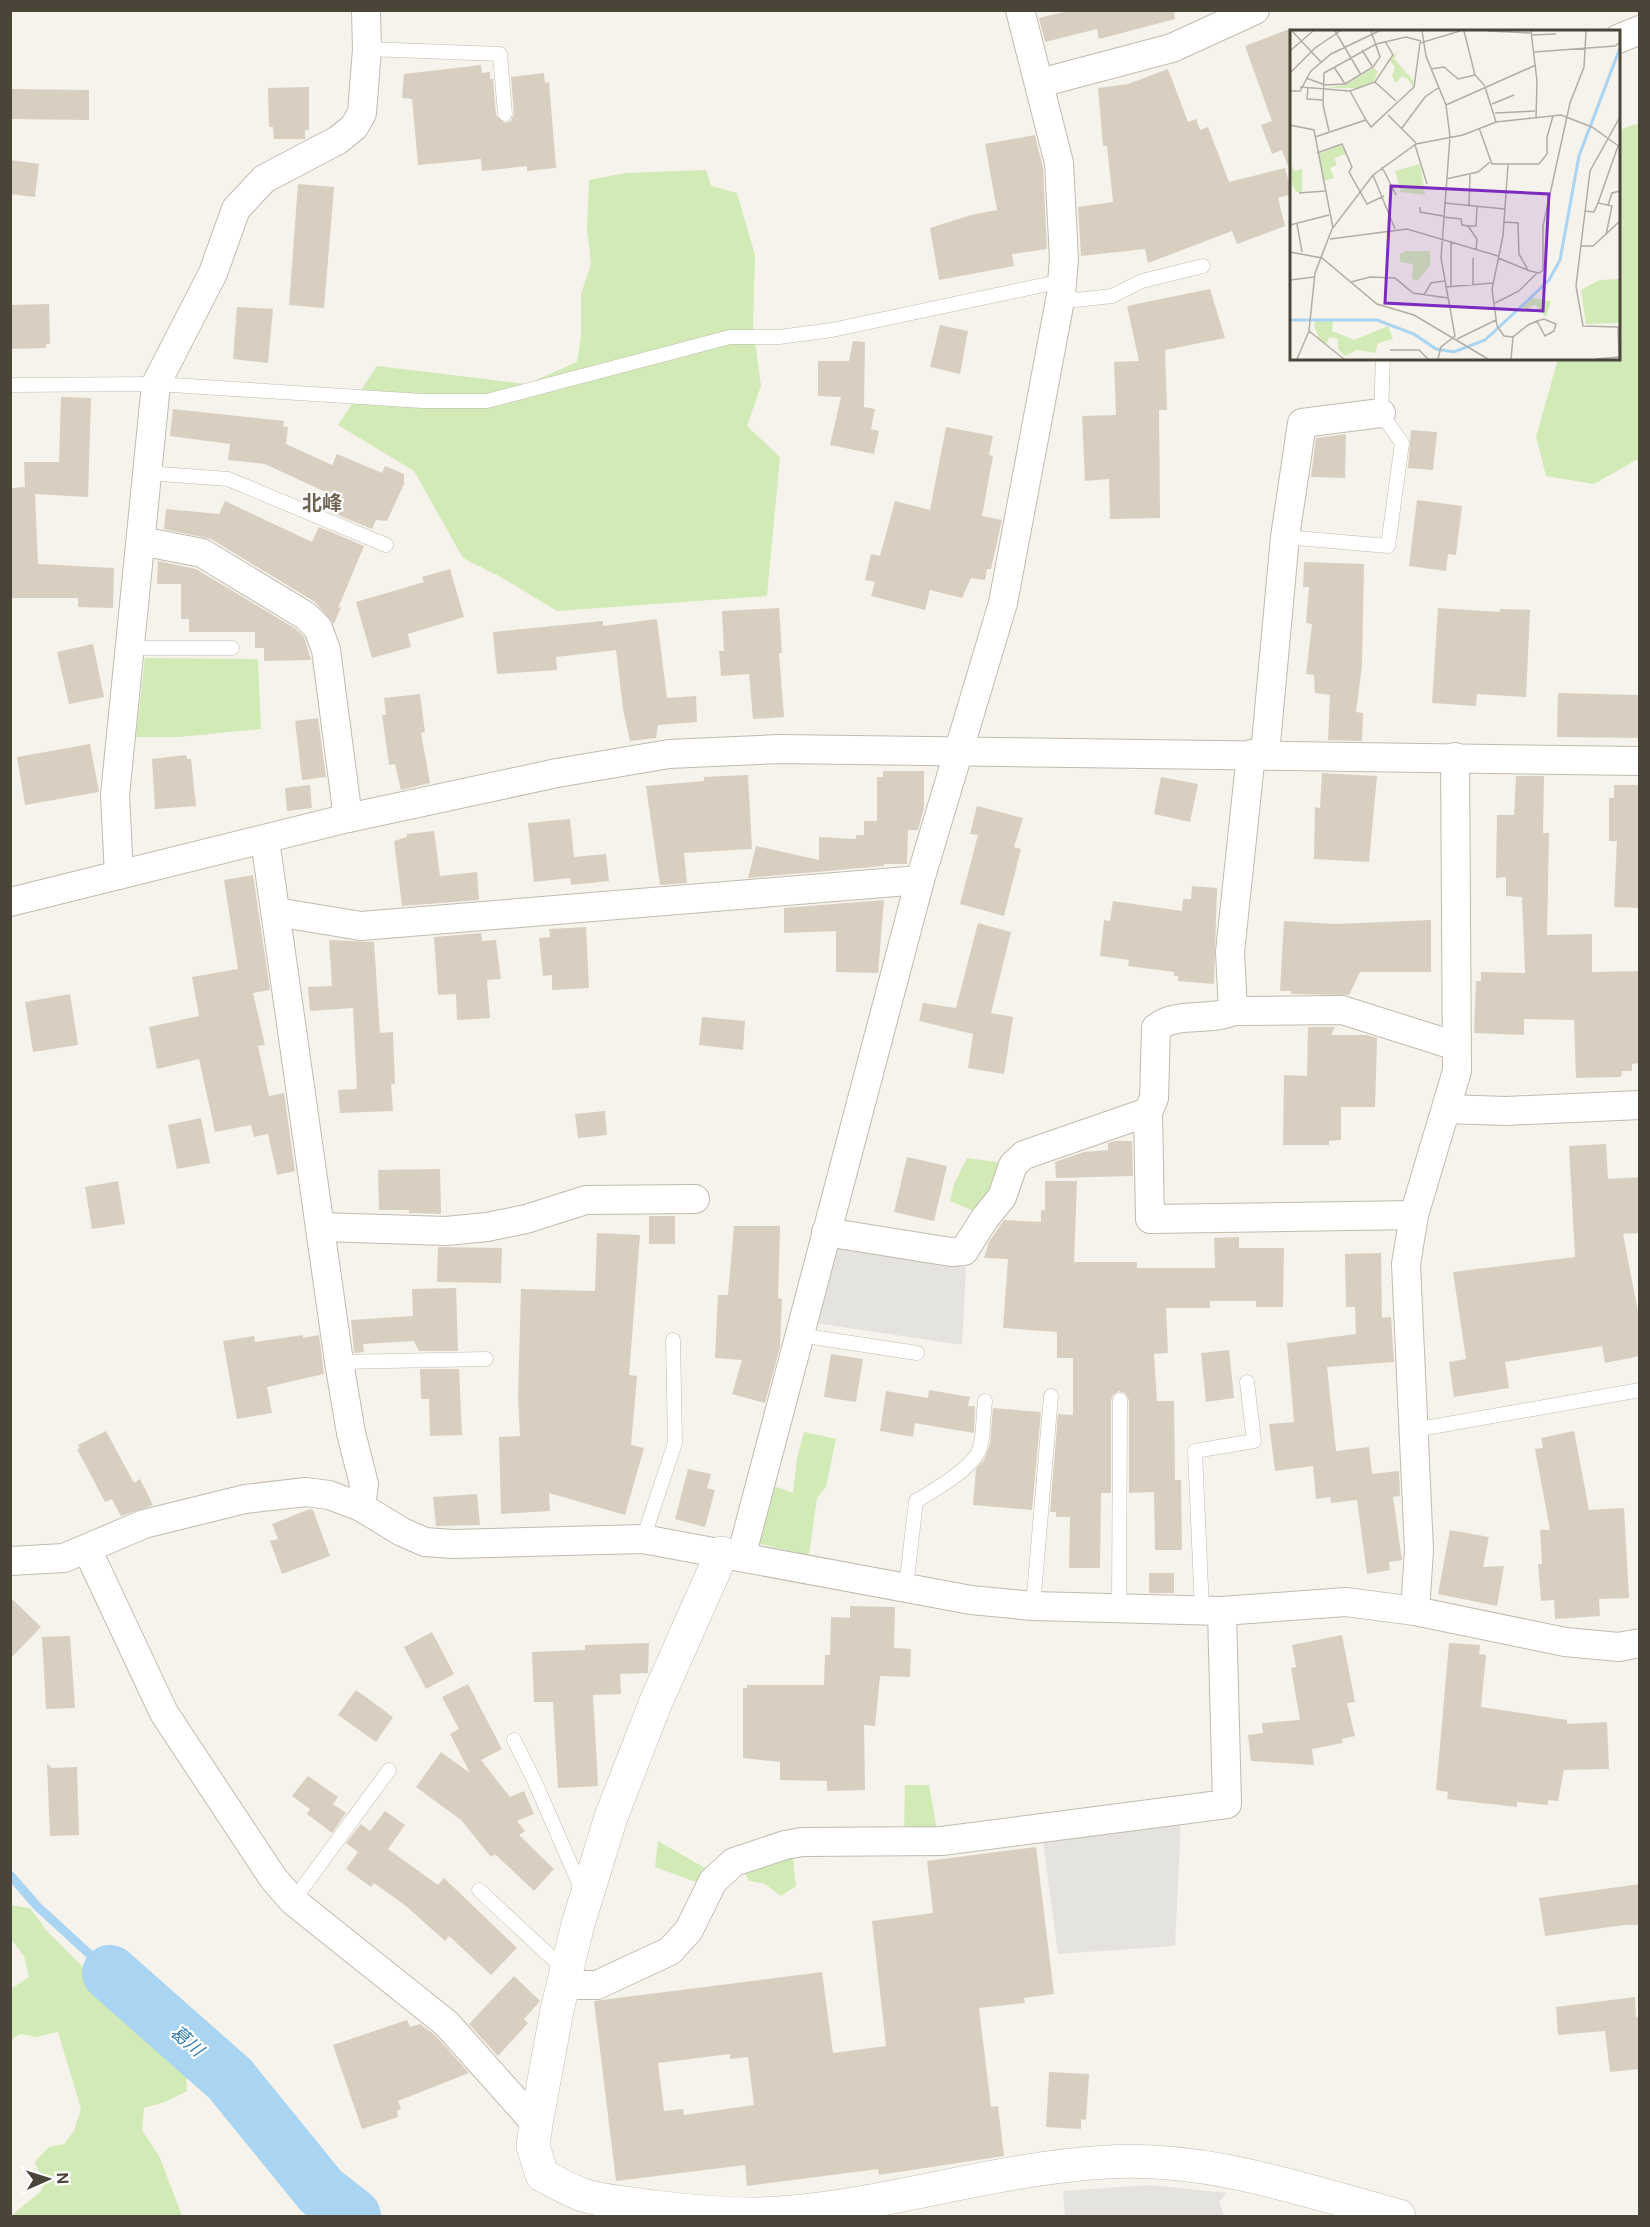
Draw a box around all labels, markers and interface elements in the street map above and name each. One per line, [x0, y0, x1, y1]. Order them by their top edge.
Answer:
inset map [1290, 30, 1620, 360]
district label: 北峰 [302, 490, 342, 516]
water label: 葛川 [166, 2020, 210, 2063]
north arrow [18, 2149, 78, 2209]
text: N [52, 2172, 73, 2185]

